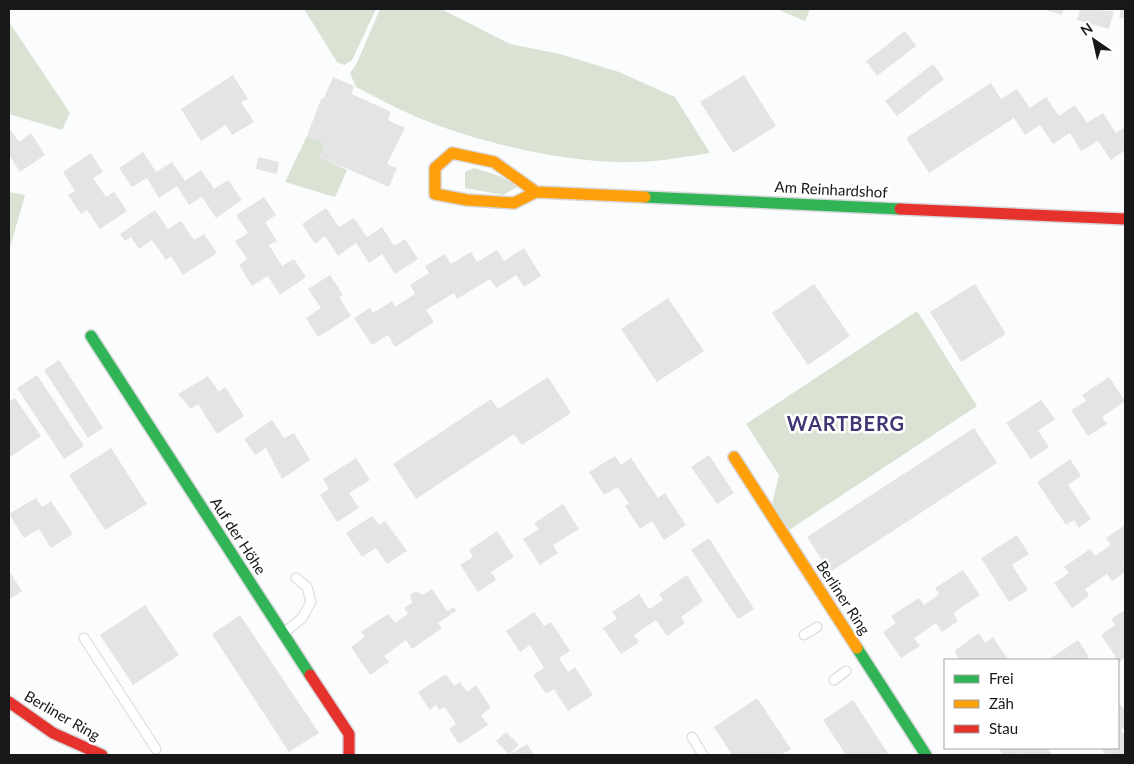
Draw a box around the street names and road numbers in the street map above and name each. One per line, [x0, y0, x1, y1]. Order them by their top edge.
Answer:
street label: Am Reinhardshof [774, 177, 889, 201]
street label: Auf der Höhe [207, 493, 271, 578]
street label: Berliner Ring [813, 557, 874, 638]
street label: Berliner Ring [21, 686, 104, 744]

